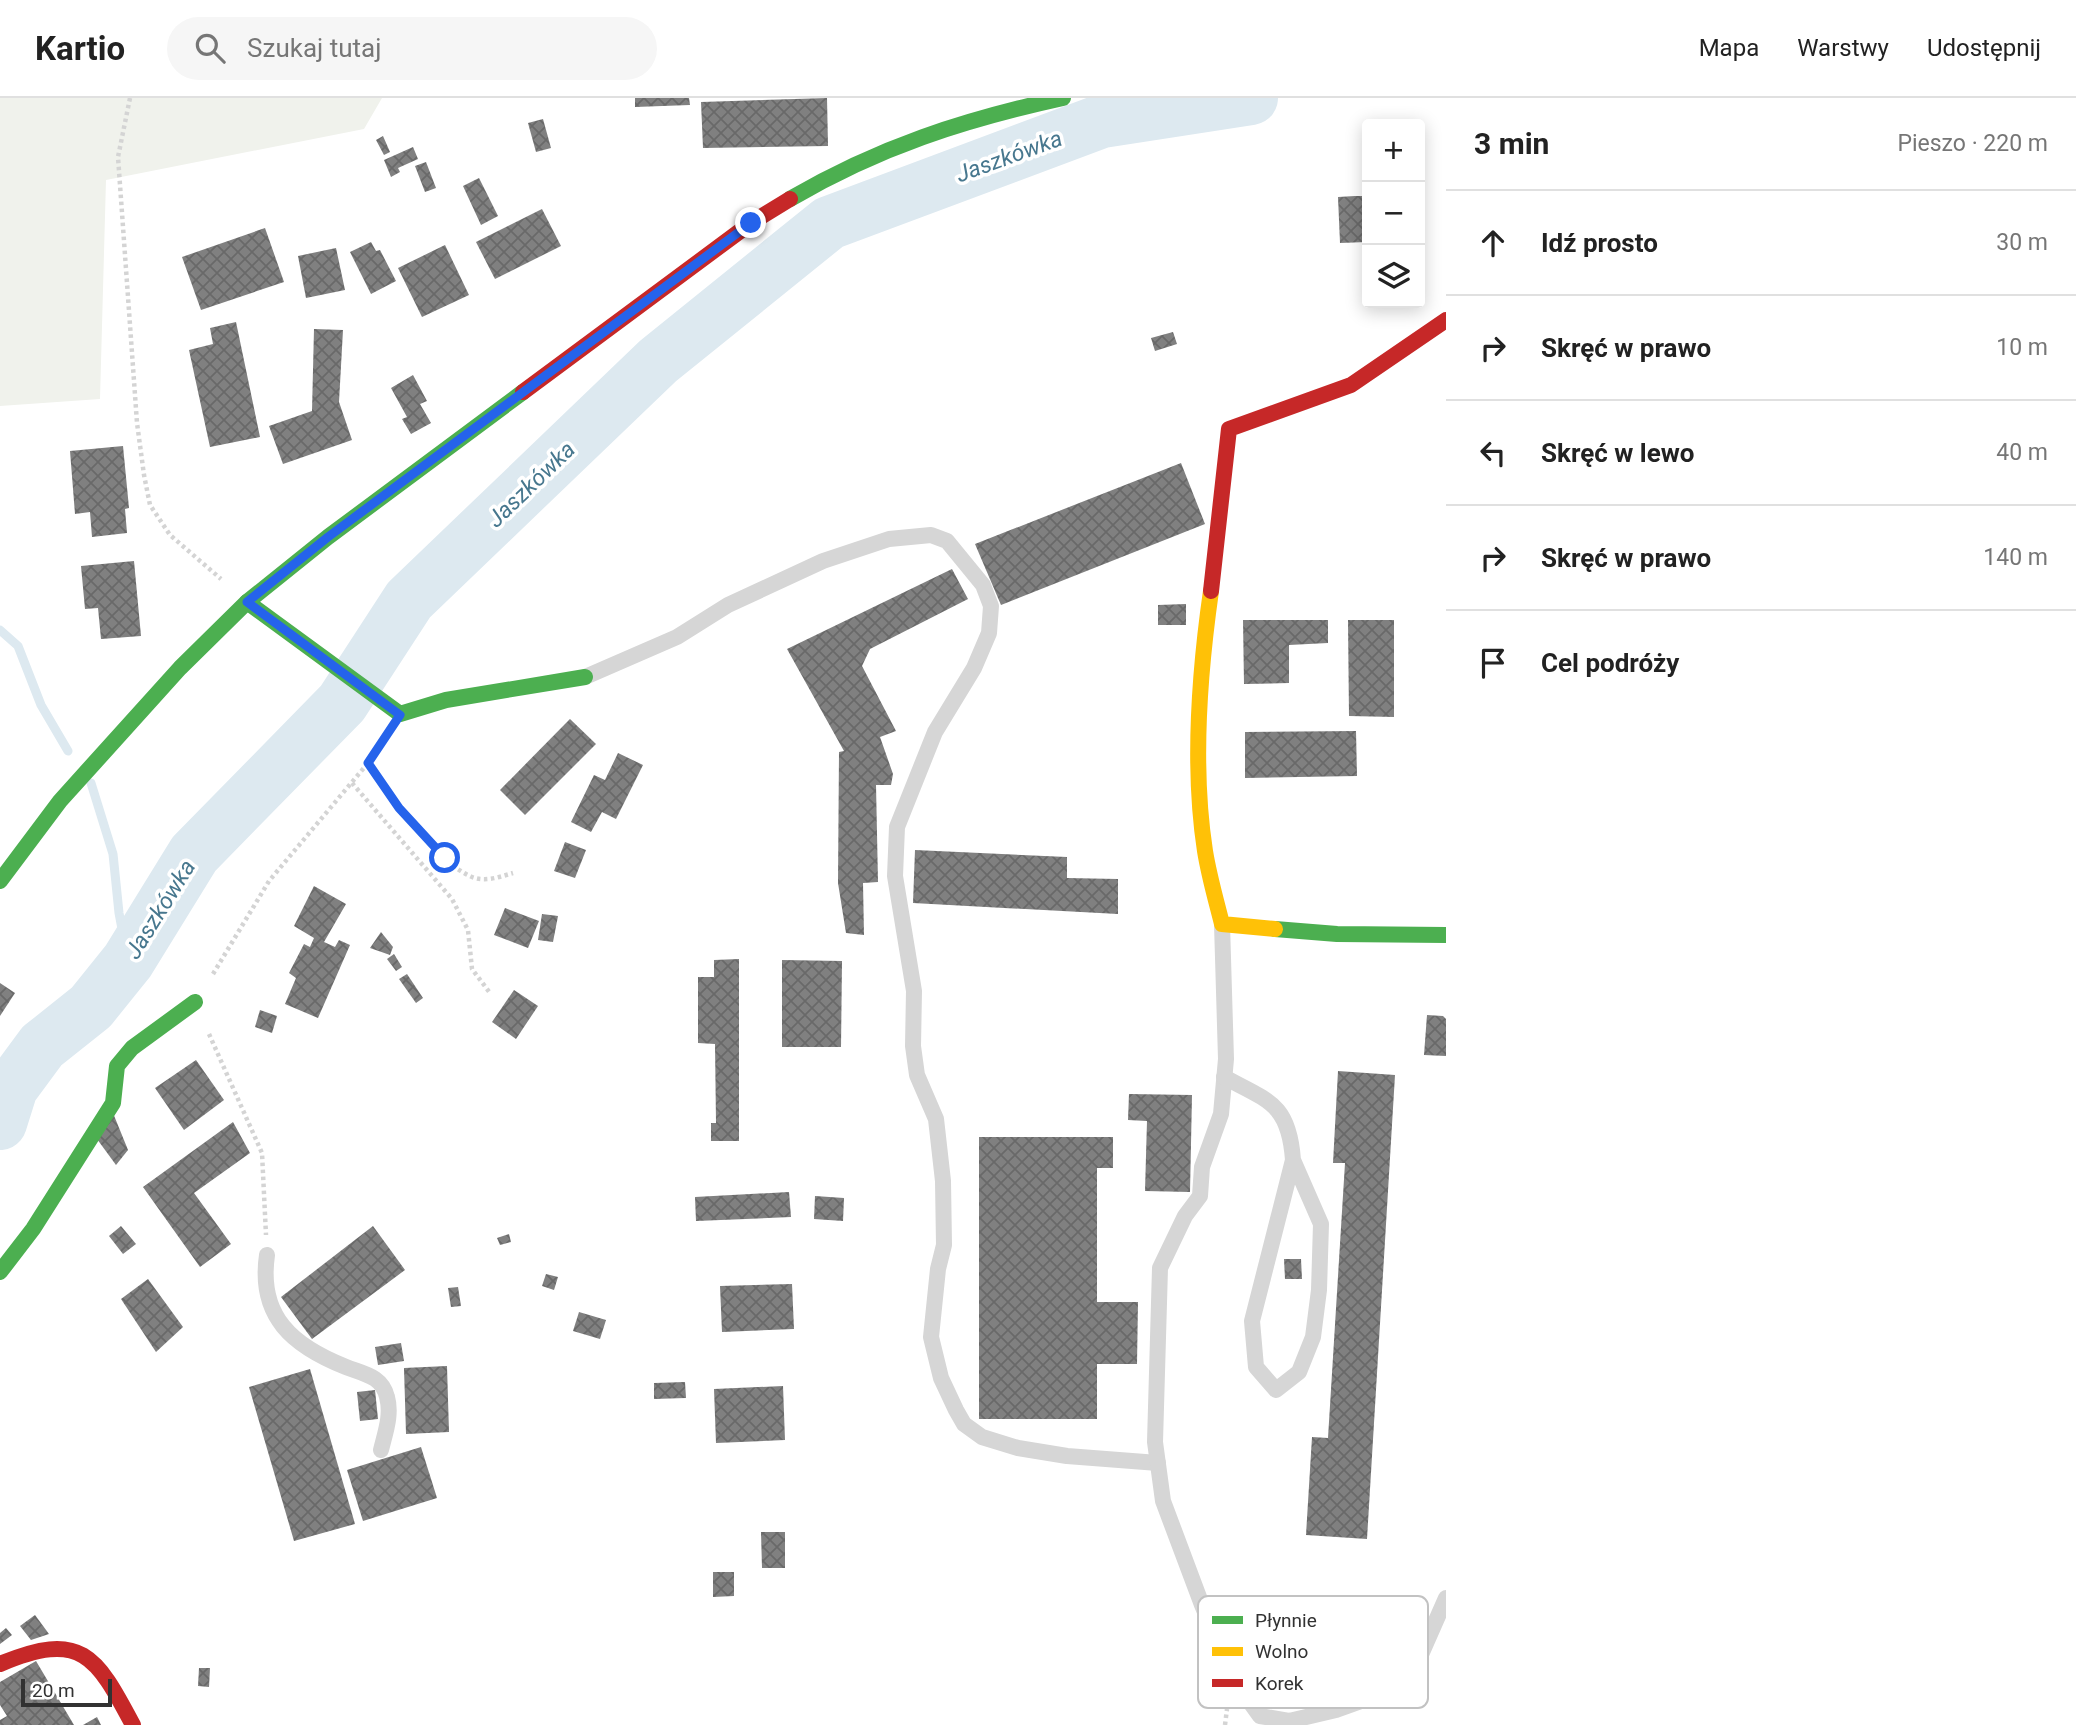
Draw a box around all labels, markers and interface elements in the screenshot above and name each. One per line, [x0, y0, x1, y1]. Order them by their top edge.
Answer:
search box [167, 17, 657, 80]
text: Kartio [35, 29, 125, 68]
icon: search [191, 29, 229, 67]
text: Szukaj tutaj [247, 33, 381, 63]
text: Mapa [1699, 34, 1759, 62]
text: Warstwy [1797, 34, 1889, 62]
text: Udostępnij [1927, 34, 2041, 62]
map controls [1362, 119, 1425, 308]
button: + [1362, 119, 1425, 182]
water label: Jaszkówka [952, 125, 1066, 188]
text: 3 min [1474, 126, 1549, 161]
text: Pieszo · 220 m [1897, 130, 2048, 157]
button: − [1362, 182, 1425, 245]
route end [735, 207, 766, 238]
icon: ahead [1474, 224, 1512, 262]
text: Idź prosto [1541, 228, 1658, 258]
text: 30 m [1996, 229, 2048, 256]
button: layers [1362, 245, 1425, 308]
icon: right [1474, 329, 1512, 367]
text: Skręć w prawo [1541, 333, 1711, 363]
text: 10 m [1996, 334, 2048, 361]
icon: left [1474, 434, 1512, 472]
water label: Jaszkówka [482, 436, 581, 533]
text: Skręć w lewo [1541, 438, 1694, 468]
text: 40 m [1996, 439, 2048, 466]
icon: right [1474, 539, 1512, 577]
text: Skręć w prawo [1541, 543, 1711, 573]
text: 140 m [1983, 544, 2048, 571]
icon: arrive [1474, 644, 1512, 682]
text: Cel podróży [1541, 648, 1679, 678]
route start [429, 842, 460, 873]
water label: Jaszkówka [119, 855, 201, 964]
legend [1198, 1596, 1428, 1708]
text: Płynnie [1255, 1609, 1317, 1632]
text: Wolno [1255, 1640, 1308, 1663]
text: Korek [1255, 1672, 1304, 1695]
scale bar [21, 1676, 112, 1708]
text: 20 m [32, 1679, 75, 1702]

